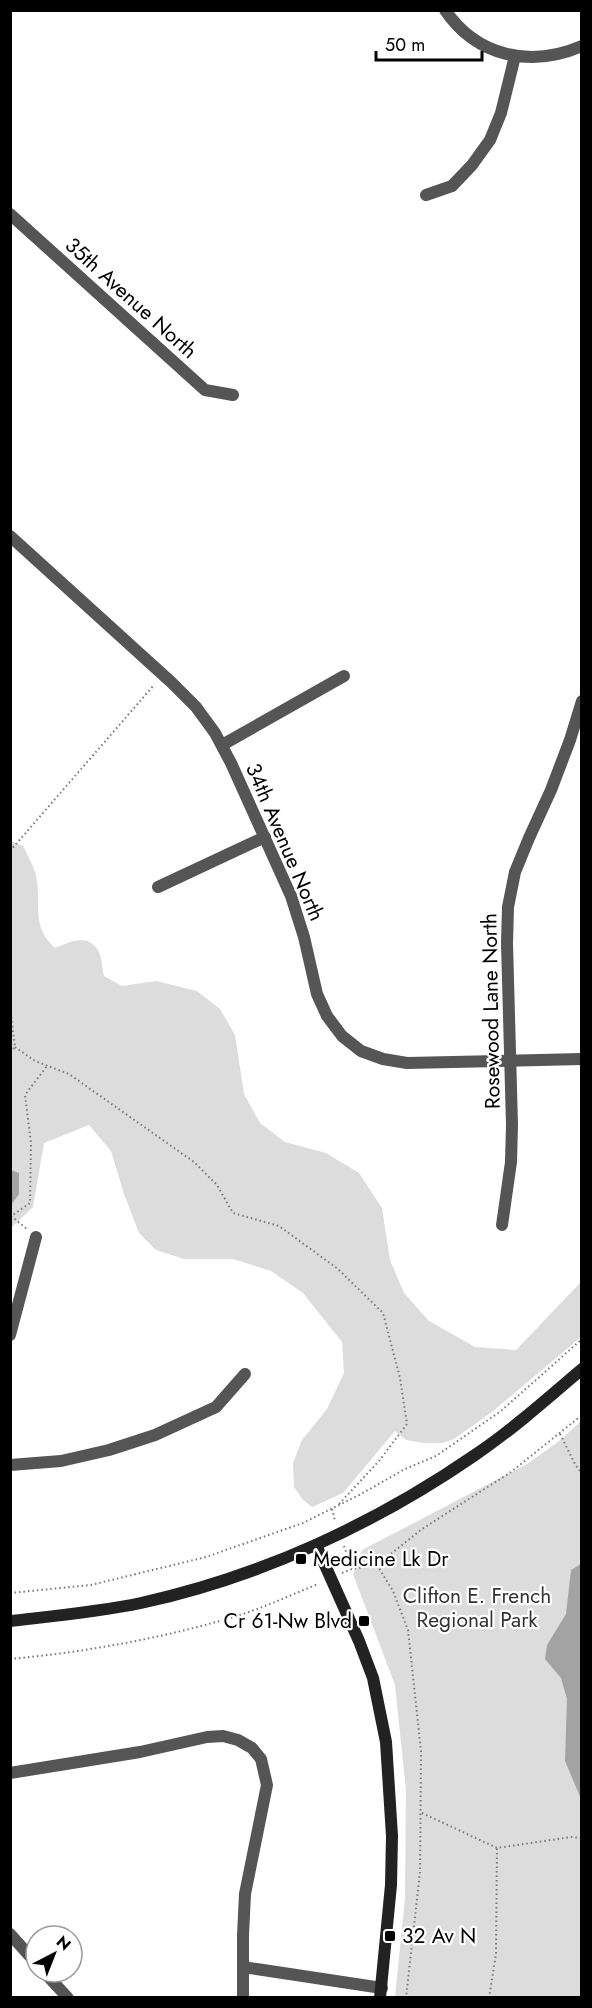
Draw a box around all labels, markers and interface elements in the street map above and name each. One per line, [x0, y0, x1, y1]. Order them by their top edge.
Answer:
scale bar [376, 24, 482, 62]
text: 50 m [385, 32, 425, 58]
street label: 35th Avenue North [58, 231, 204, 365]
street label: 34th Avenue North [238, 758, 332, 926]
street label: Rosewood Lane North [474, 913, 508, 1109]
place label: Medicine Lk Dr [313, 1544, 449, 1574]
marker: Medicine Lk Dr [294, 1552, 308, 1566]
park label: Clifton E. French Regional Park [403, 1581, 551, 1635]
place label: Cr 61-Nw Blvd [224, 1606, 352, 1636]
marker: Cr 61-Nw Blvd [357, 1614, 371, 1628]
place label: 32 Av N [402, 1921, 476, 1951]
north arrow [24, 1924, 84, 1984]
marker: 32 Av N [383, 1929, 397, 1943]
text: N [51, 1930, 76, 1956]

